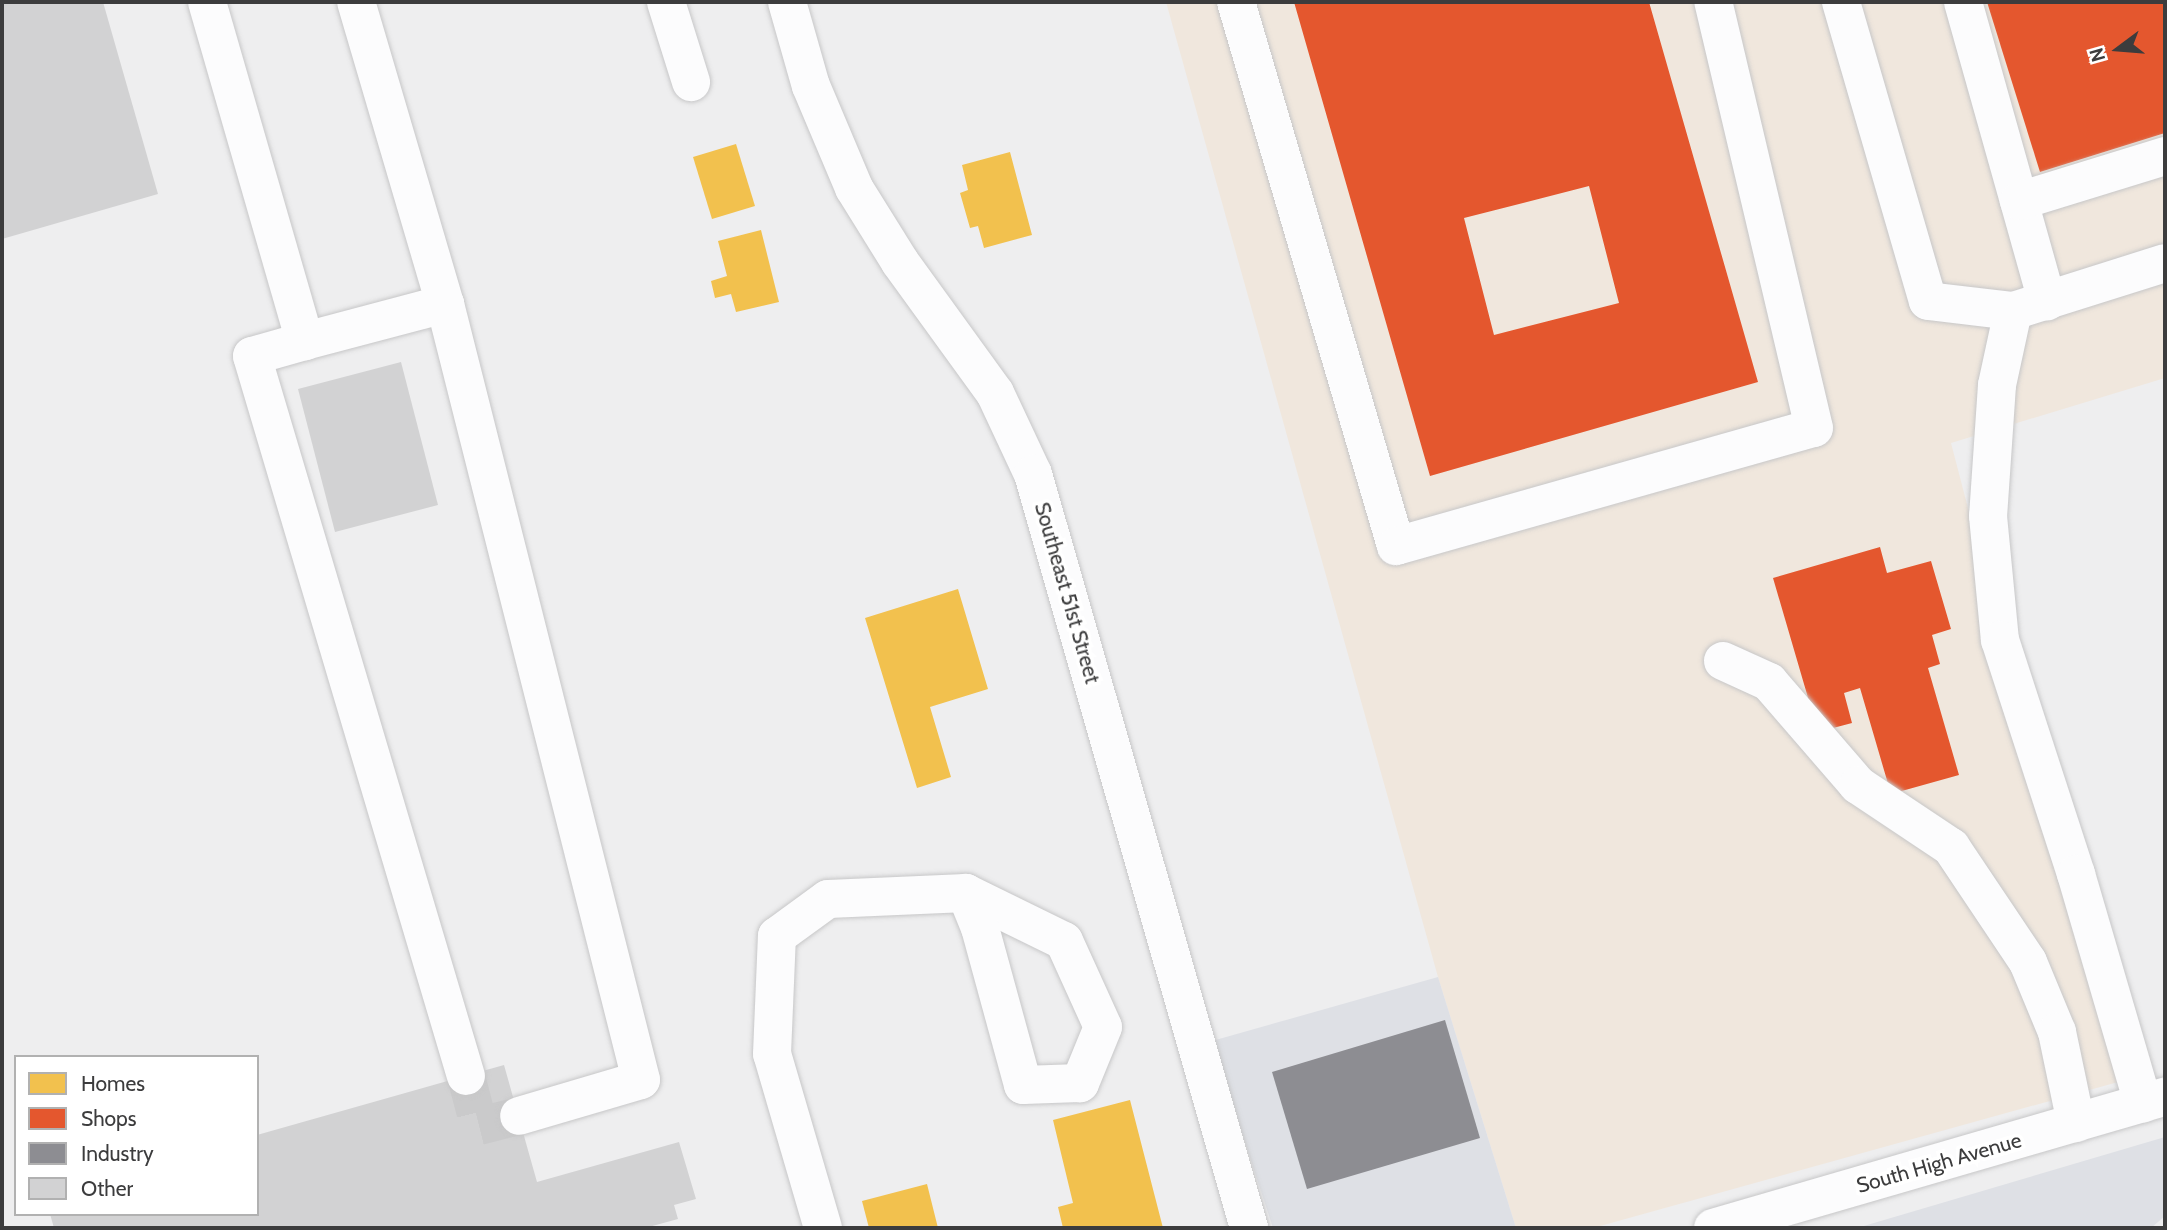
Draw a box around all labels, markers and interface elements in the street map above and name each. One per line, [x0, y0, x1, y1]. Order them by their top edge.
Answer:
north arrow [2083, 14, 2153, 84]
text: N [2084, 45, 2110, 65]
street label: Southeast 51st Street [1029, 500, 1105, 686]
legend [14, 1055, 259, 1216]
text: Homes [81, 1071, 145, 1096]
text: Shops [81, 1106, 136, 1131]
street label: South High Avenue [1854, 1127, 2024, 1199]
text: Industry [81, 1141, 154, 1166]
text: Other [81, 1176, 133, 1201]

